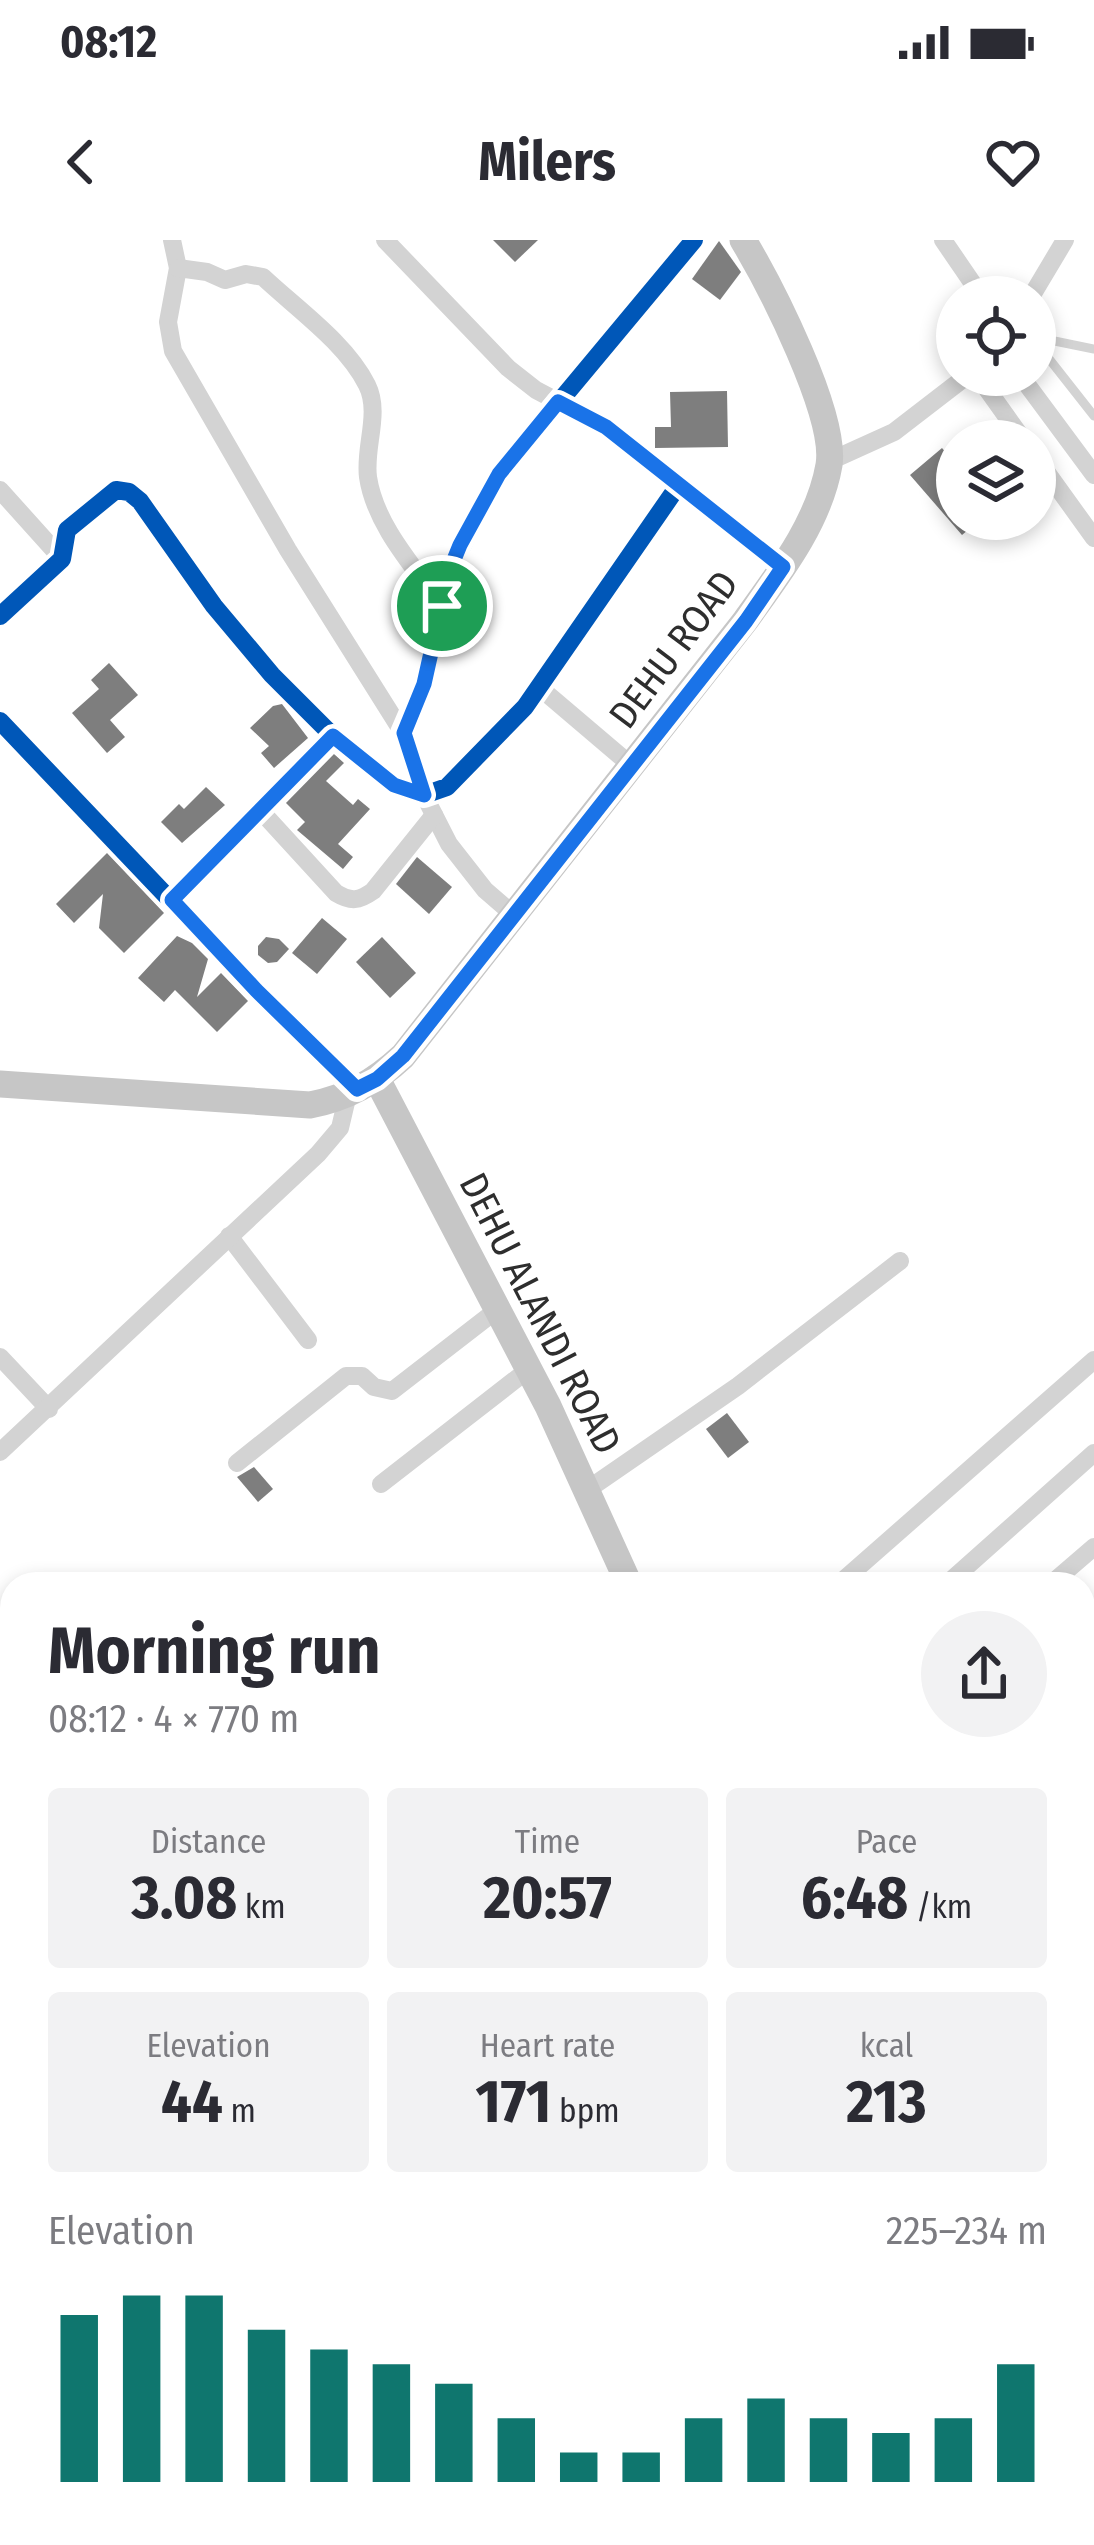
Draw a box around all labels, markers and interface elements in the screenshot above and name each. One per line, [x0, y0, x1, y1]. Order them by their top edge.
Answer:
text: 08:12 [60, 15, 157, 69]
icon: back [48, 129, 114, 195]
icon: heart [980, 129, 1046, 195]
text: Milers [478, 130, 616, 194]
map controls [936, 276, 1056, 540]
button: locate [936, 276, 1056, 396]
button: layers [936, 420, 1056, 540]
pin [391, 555, 493, 657]
street label: DEHU ROAD [600, 562, 748, 737]
icon: arrive [409, 573, 475, 639]
street label: DEHU ALANDI ROAD [449, 1165, 631, 1462]
text: Morning run [48, 1611, 381, 1690]
button: share [921, 1611, 1047, 1737]
text: 08:12 · 4 × 770 m [48, 1696, 299, 1742]
text: Distance [151, 1822, 266, 1862]
text: Time [515, 1822, 580, 1862]
text: Pace [856, 1822, 917, 1862]
text: 3.08 [131, 1862, 237, 1934]
text: 20:57 [483, 1862, 612, 1934]
text: 6:48 [801, 1862, 908, 1934]
text: km [237, 1887, 286, 1927]
text: /km [908, 1887, 972, 1927]
text: Elevation [146, 2026, 271, 2066]
text: Heart rate [480, 2026, 615, 2066]
text: kcal [860, 2026, 913, 2066]
text: 44 [161, 2066, 223, 2138]
text: 171 [475, 2066, 551, 2138]
text: 213 [846, 2066, 927, 2138]
text: m [223, 2091, 256, 2131]
text: bpm [551, 2091, 620, 2131]
text: Elevation [48, 2208, 195, 2254]
text: 225–234 m [886, 2208, 1047, 2254]

